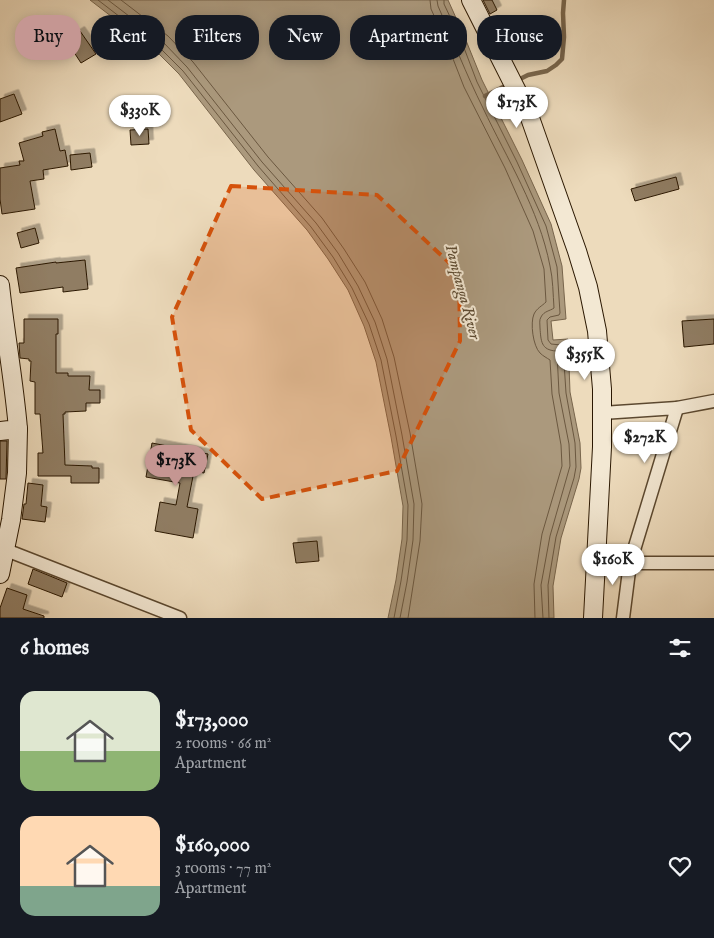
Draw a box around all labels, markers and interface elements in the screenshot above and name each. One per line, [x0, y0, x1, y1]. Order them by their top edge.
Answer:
chip: Buy [15, 15, 81, 60]
chip: Rent [91, 15, 165, 60]
chip: Filters [175, 15, 259, 60]
chip: New [269, 15, 340, 60]
chip: Apartment [350, 15, 467, 60]
chip: House [477, 15, 562, 60]
pin: $173K [482, 86, 552, 129]
text: $173K [497, 93, 537, 113]
pin: $330K [105, 94, 175, 137]
text: $330K [120, 101, 160, 121]
water label: Pampanga River [440, 242, 485, 343]
pin: $355K [550, 338, 620, 381]
text: $355K [566, 345, 604, 365]
pin: $272K [610, 422, 680, 464]
text: $272K [624, 428, 666, 448]
pin: $173K [141, 444, 211, 487]
text: $173K [156, 451, 196, 471]
pin: $160K [578, 544, 648, 586]
text: $160K [593, 550, 634, 570]
icon: filters [666, 634, 694, 662]
text: 6 homes [20, 635, 89, 662]
text: $173,000 [175, 707, 249, 734]
icon: home [60, 711, 120, 771]
icon: heart [666, 727, 694, 755]
text: 2 rooms · 66 m² [175, 734, 271, 754]
text: Apartment [175, 754, 246, 774]
text: $160,000 [175, 832, 250, 859]
icon: home [60, 836, 120, 896]
icon: heart [666, 852, 694, 880]
text: 3 rooms · 77 m² [175, 859, 271, 879]
text: Apartment [175, 879, 246, 899]

